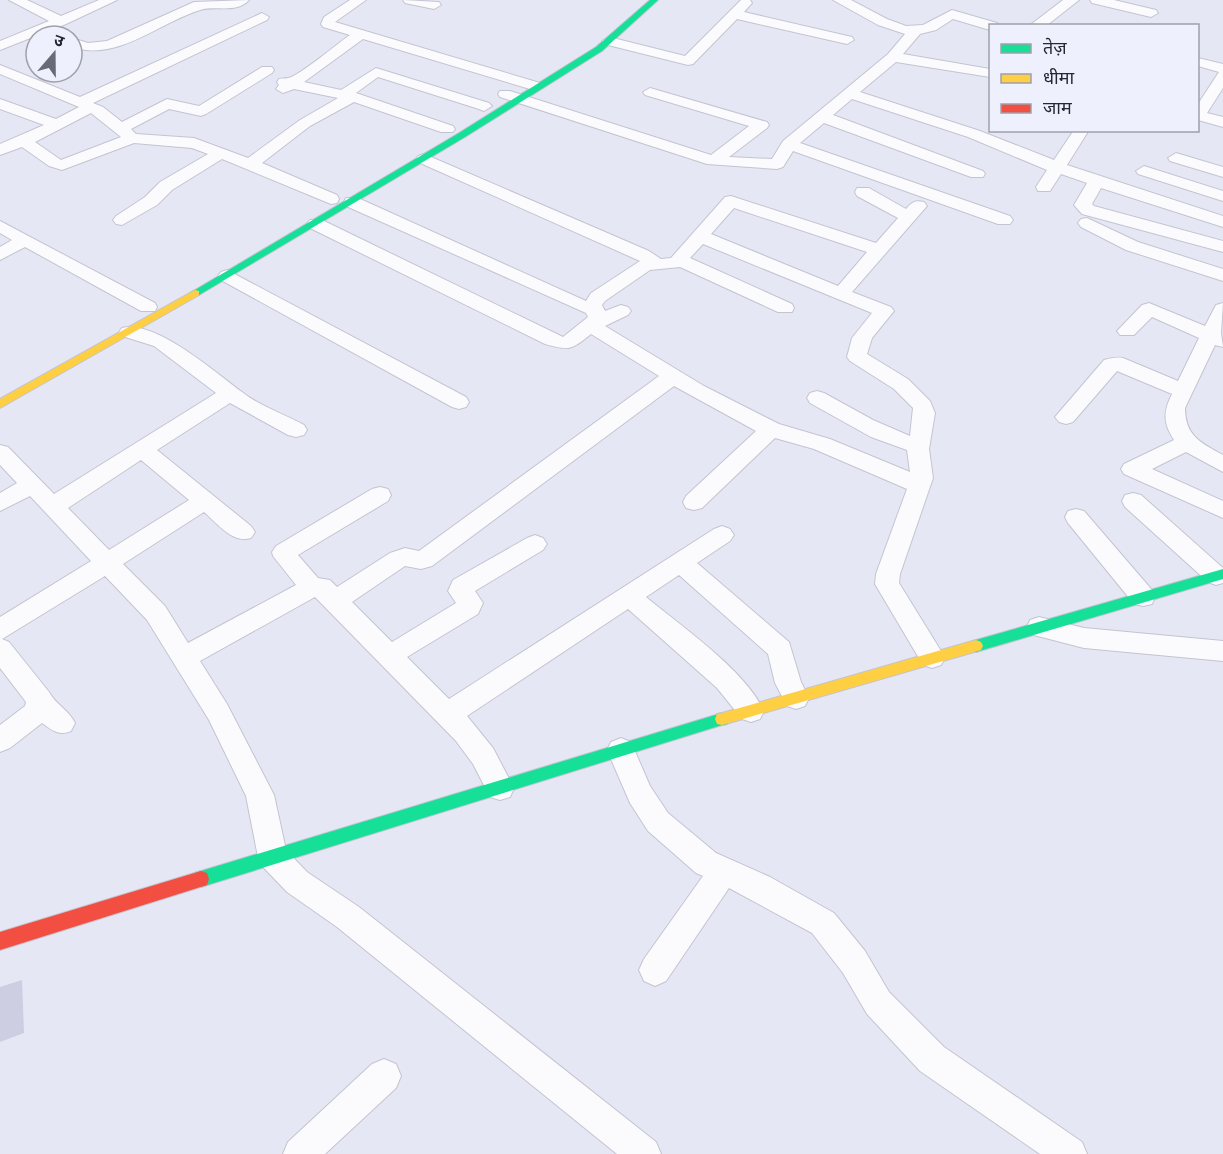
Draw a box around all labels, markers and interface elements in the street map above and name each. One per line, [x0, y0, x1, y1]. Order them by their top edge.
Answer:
north arrow [24, 24, 84, 84]
legend [989, 24, 1199, 132]
text: उ [51, 30, 67, 52]
text: तेज़ [1043, 37, 1067, 59]
text: धीमा [1043, 67, 1074, 89]
text: जाम [1043, 97, 1073, 119]

